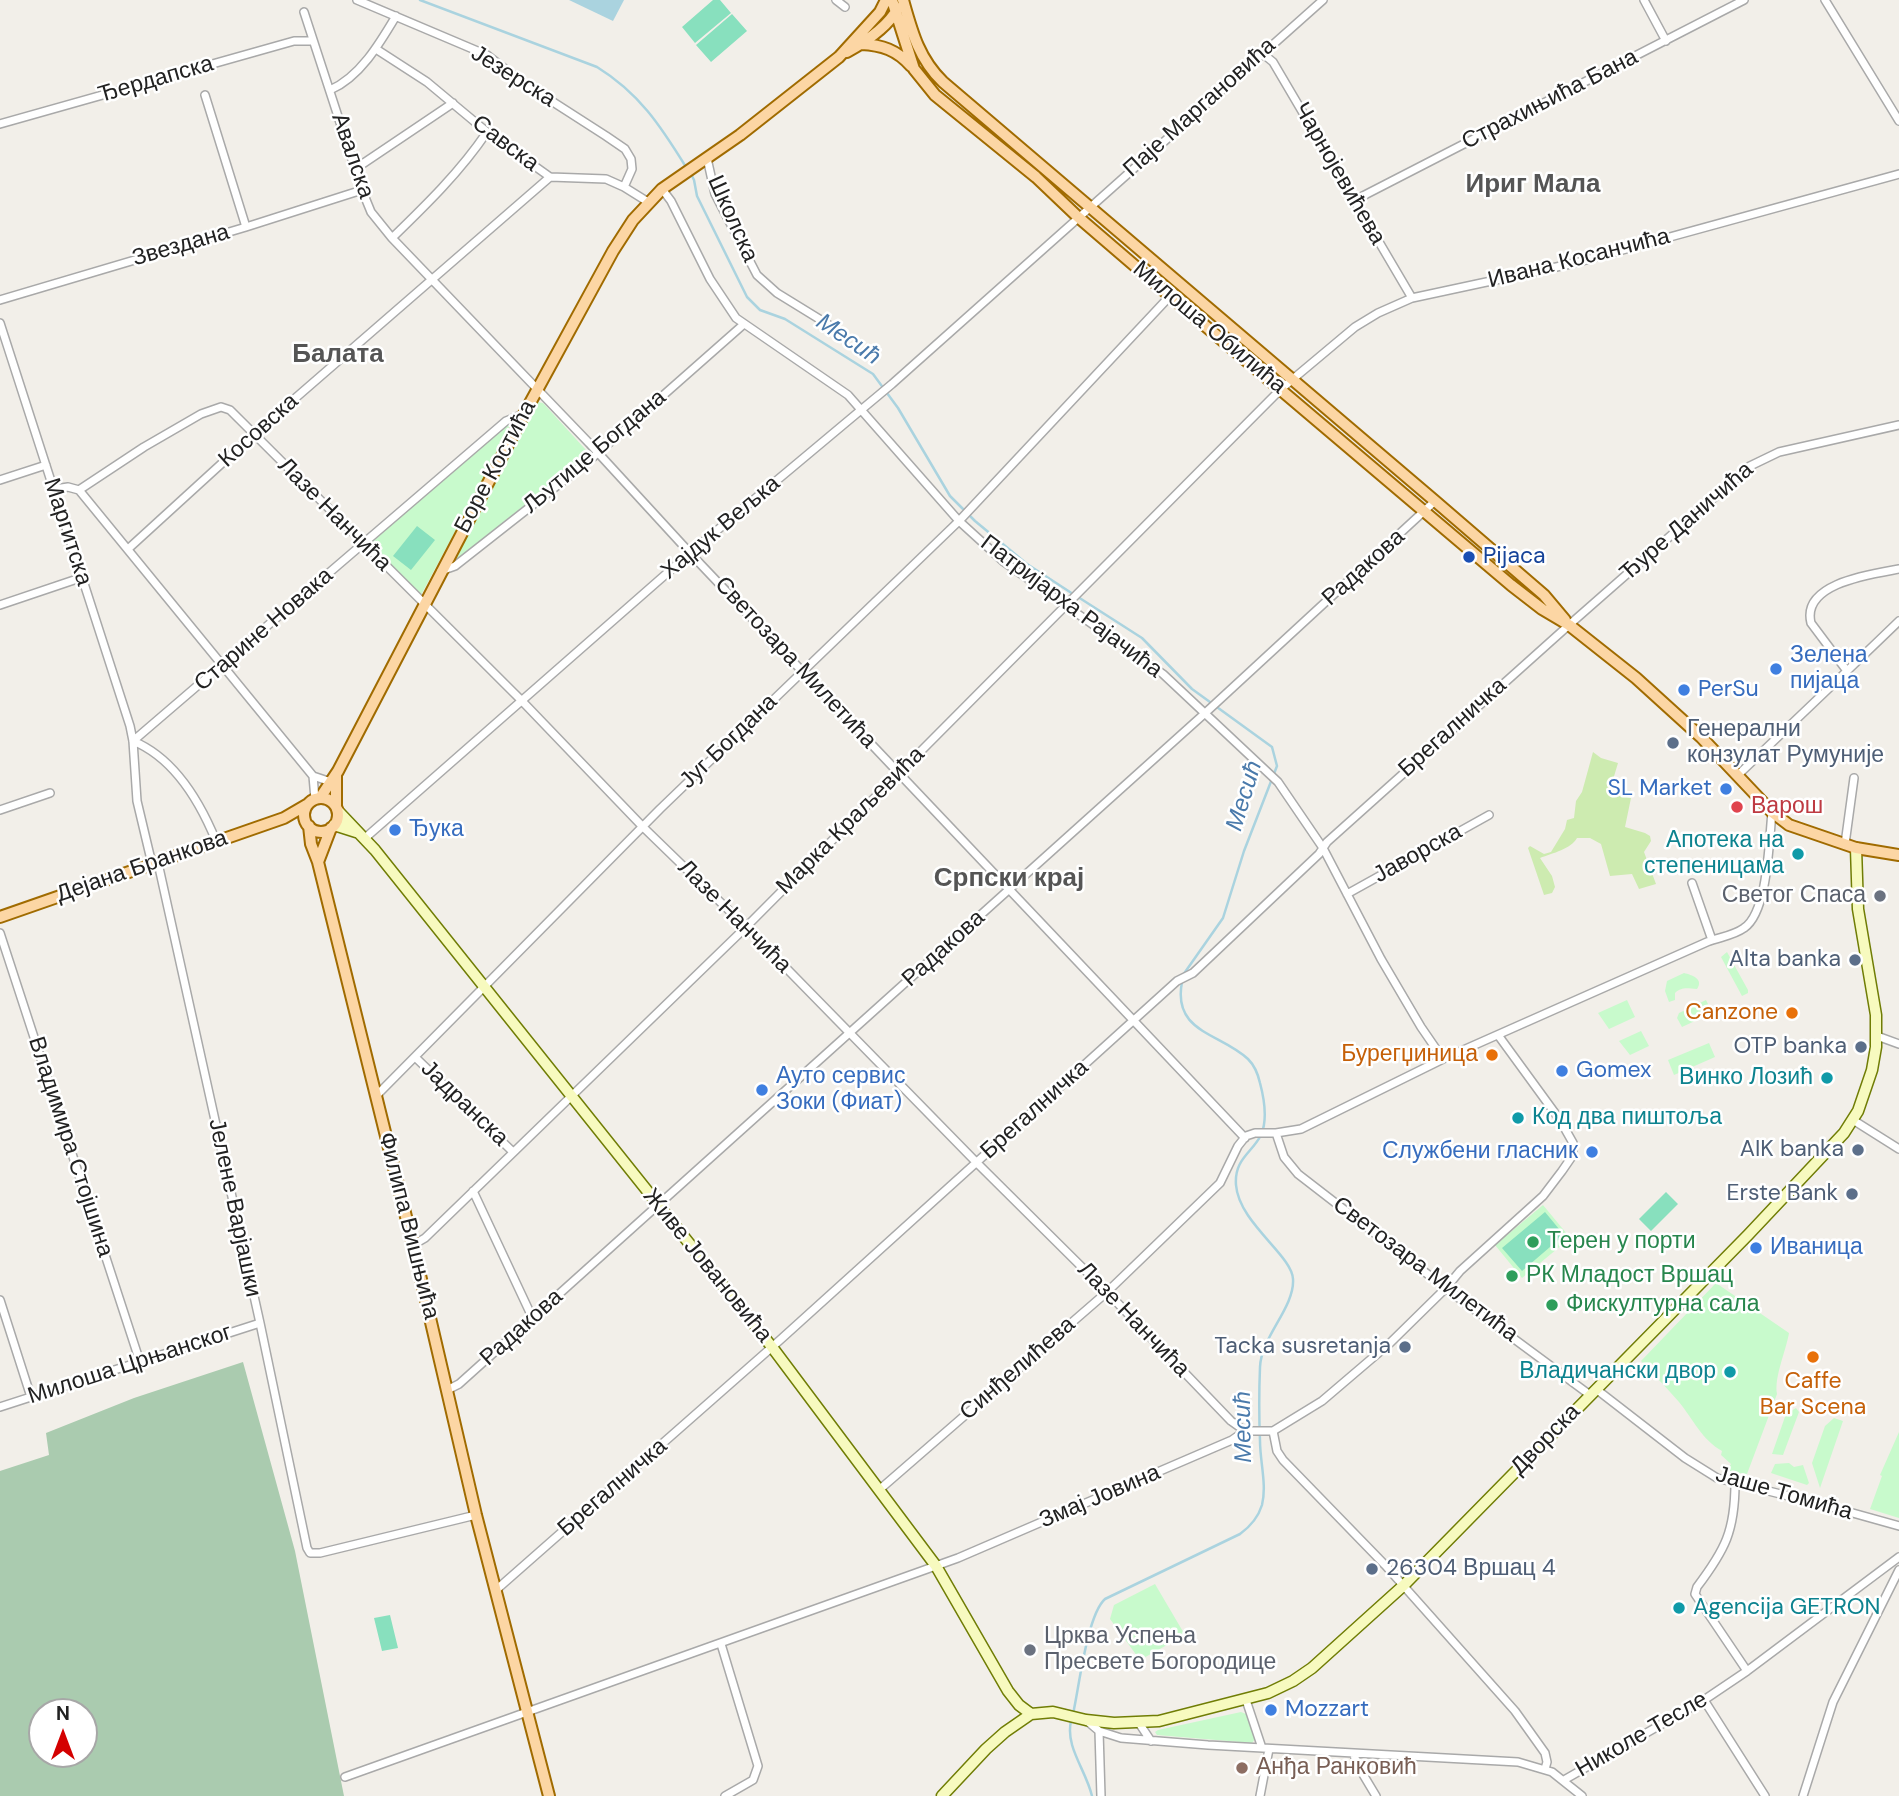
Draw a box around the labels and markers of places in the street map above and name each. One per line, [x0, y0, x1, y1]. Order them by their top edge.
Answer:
place label: Pijaca [1483, 543, 1546, 571]
marker: Pijaca [1461, 549, 1477, 565]
place label: Зелена пијаца [1790, 642, 1868, 696]
marker: Зелена пијаца [1768, 661, 1784, 677]
place label: PerSu [1698, 676, 1759, 704]
marker: PerSu [1676, 682, 1692, 698]
place label: Генерални конзулат Румуније [1687, 716, 1884, 770]
marker: Генерални конзулат Румуније [1665, 735, 1681, 751]
place label: SL Market [1608, 775, 1712, 803]
marker: SL Market [1718, 781, 1734, 797]
place label: Варош [1751, 793, 1823, 821]
marker: Варош [1729, 799, 1745, 815]
place label: Ђука [409, 816, 464, 844]
marker: Ђука [387, 822, 403, 838]
place label: Апотека на степеницама [1644, 827, 1784, 881]
marker: Апотека на степеницама [1790, 846, 1806, 862]
place label: Светог Спаса [1722, 882, 1866, 910]
marker: Светог Спаса [1872, 888, 1888, 904]
place label: Alta banka [1729, 946, 1841, 974]
marker: Alta banka [1847, 952, 1863, 968]
place label: Canzone [1685, 999, 1778, 1027]
marker: Canzone [1784, 1005, 1800, 1021]
place label: OTP banka [1734, 1033, 1847, 1061]
marker: OTP banka [1853, 1039, 1869, 1055]
place label: Бурегџиница [1341, 1041, 1478, 1069]
marker: Бурегџиница [1484, 1047, 1500, 1063]
place label: Gomex [1576, 1057, 1652, 1085]
place label: Ауто сервис Зоки (Фиат) [776, 1063, 905, 1117]
marker: Gomex [1554, 1063, 1570, 1079]
place label: Винко Лозић [1679, 1064, 1813, 1092]
marker: Винко Лозић [1819, 1070, 1835, 1086]
marker: Ауто сервис Зоки (Фиат) [754, 1082, 770, 1098]
place label: Код два пиштоља [1532, 1104, 1722, 1132]
marker: Код два пиштоља [1510, 1110, 1526, 1126]
place label: AIK banka [1740, 1136, 1844, 1164]
place label: Службени гласник [1382, 1138, 1578, 1166]
marker: AIK banka [1850, 1142, 1866, 1158]
marker: Службени гласник [1584, 1144, 1600, 1160]
place label: Erste Bank [1726, 1180, 1838, 1208]
marker: Erste Bank [1844, 1186, 1860, 1202]
place label: Терен у порти [1547, 1228, 1695, 1256]
marker: Терен у порти [1525, 1234, 1541, 1250]
place label: Иваница [1770, 1234, 1863, 1262]
marker: Иваница [1748, 1240, 1764, 1256]
place label: РК Младост Вршац [1526, 1262, 1733, 1290]
marker: РК Младост Вршац [1504, 1268, 1520, 1284]
place label: Фискултурна сала [1566, 1291, 1760, 1319]
marker: Фискултурна сала [1544, 1297, 1560, 1313]
place label: Tacka susretanja [1214, 1333, 1391, 1361]
marker: Tacka susretanja [1397, 1339, 1413, 1355]
marker: Caffe Bar Scena [1805, 1349, 1821, 1365]
place label: Владичански двор [1519, 1358, 1716, 1386]
marker: Владичански двор [1722, 1364, 1738, 1380]
place label: Caffe Bar Scena [1760, 1368, 1866, 1422]
place label: 26304 Вршац 4 [1386, 1555, 1556, 1583]
marker: 26304 Вршац 4 [1364, 1561, 1380, 1577]
place label: Agencija GETRON [1693, 1594, 1880, 1622]
marker: Agencija GETRON [1671, 1600, 1687, 1616]
place label: Црква Успења Пресвете Богородице [1044, 1623, 1276, 1677]
marker: Црква Успења Пресвете Богородице [1022, 1642, 1038, 1658]
place label: Mozzart [1285, 1696, 1369, 1724]
marker: Mozzart [1263, 1702, 1279, 1718]
place label: Анђа Ранковић [1256, 1754, 1417, 1782]
marker: Анђа Ранковић [1234, 1760, 1250, 1776]

